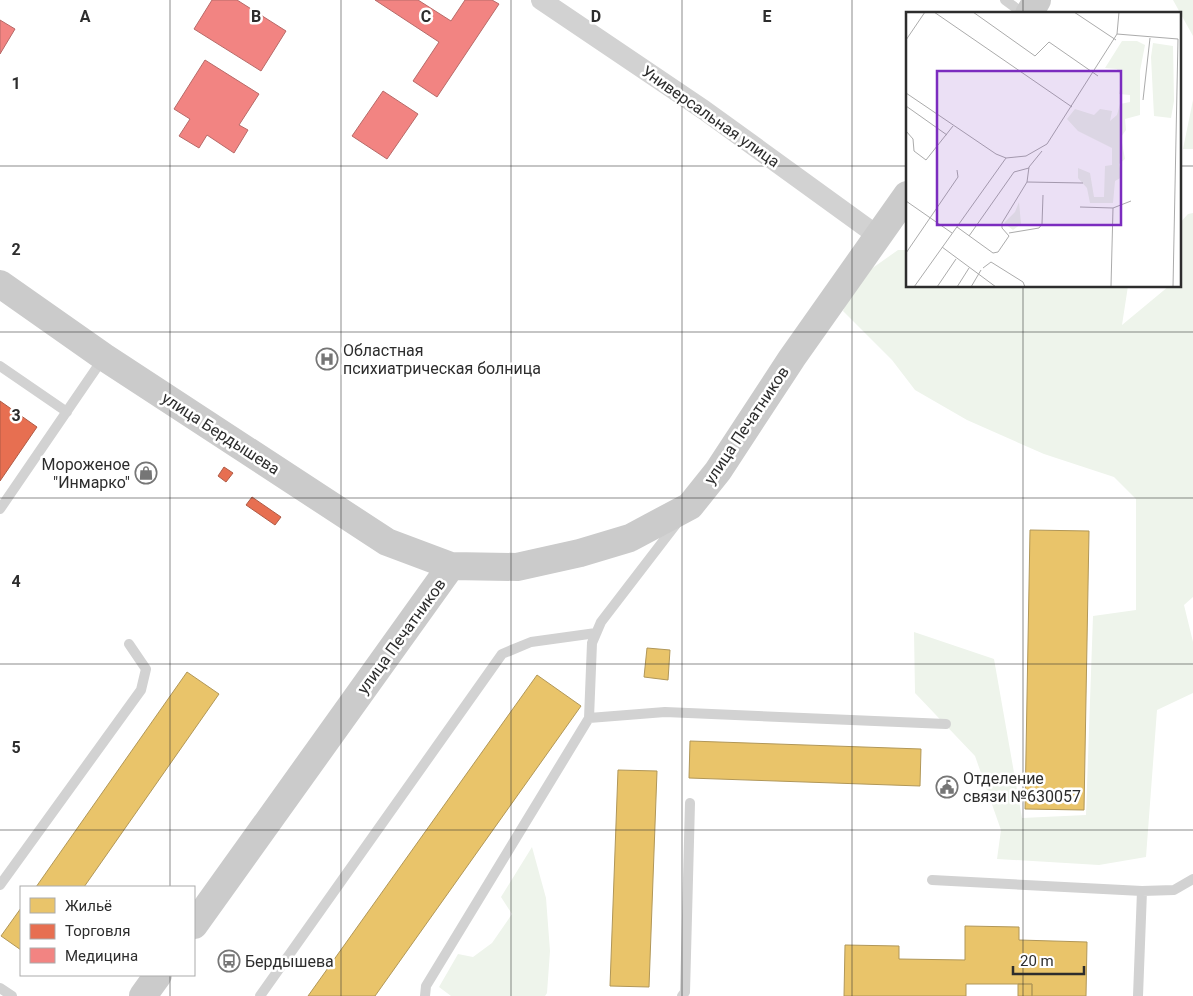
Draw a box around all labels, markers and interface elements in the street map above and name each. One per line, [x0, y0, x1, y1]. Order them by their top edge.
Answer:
text: A [80, 7, 91, 26]
text: B [251, 7, 261, 26]
text: C [421, 7, 431, 26]
text: D [591, 7, 601, 26]
text: E [763, 7, 772, 26]
inset map [906, 12, 1180, 288]
street label: Универсальная улица [638, 62, 783, 171]
text: 1 [11, 74, 21, 93]
text: 2 [11, 240, 21, 259]
place label: Областная психиатрическая болница [343, 341, 541, 378]
hospital icon: Областная психиатрическая болница [315, 347, 339, 371]
street label: улица Печатников [700, 363, 793, 488]
street label: улица Бердышева [158, 388, 283, 479]
text: 3 [11, 406, 21, 425]
place label: Мороженое "Инмарко" [42, 455, 130, 492]
shop icon: Мороженое "Инмарко" [134, 461, 158, 485]
text: 4 [11, 572, 21, 591]
street label: улица Печатников [353, 575, 450, 698]
text: 5 [11, 738, 21, 757]
place label: Отделение связи №630057 [963, 769, 1081, 806]
public building icon: Отделение связи №630057 [935, 775, 959, 799]
legend [20, 886, 195, 976]
text: Жильё [65, 897, 112, 915]
text: Торговля [65, 922, 130, 940]
scale bar [1013, 944, 1084, 976]
text: Медицина [65, 947, 138, 965]
bus stop icon: Бердышева [217, 949, 241, 973]
place label: Бердышева [245, 952, 334, 971]
text: 20 m [1020, 952, 1054, 970]

